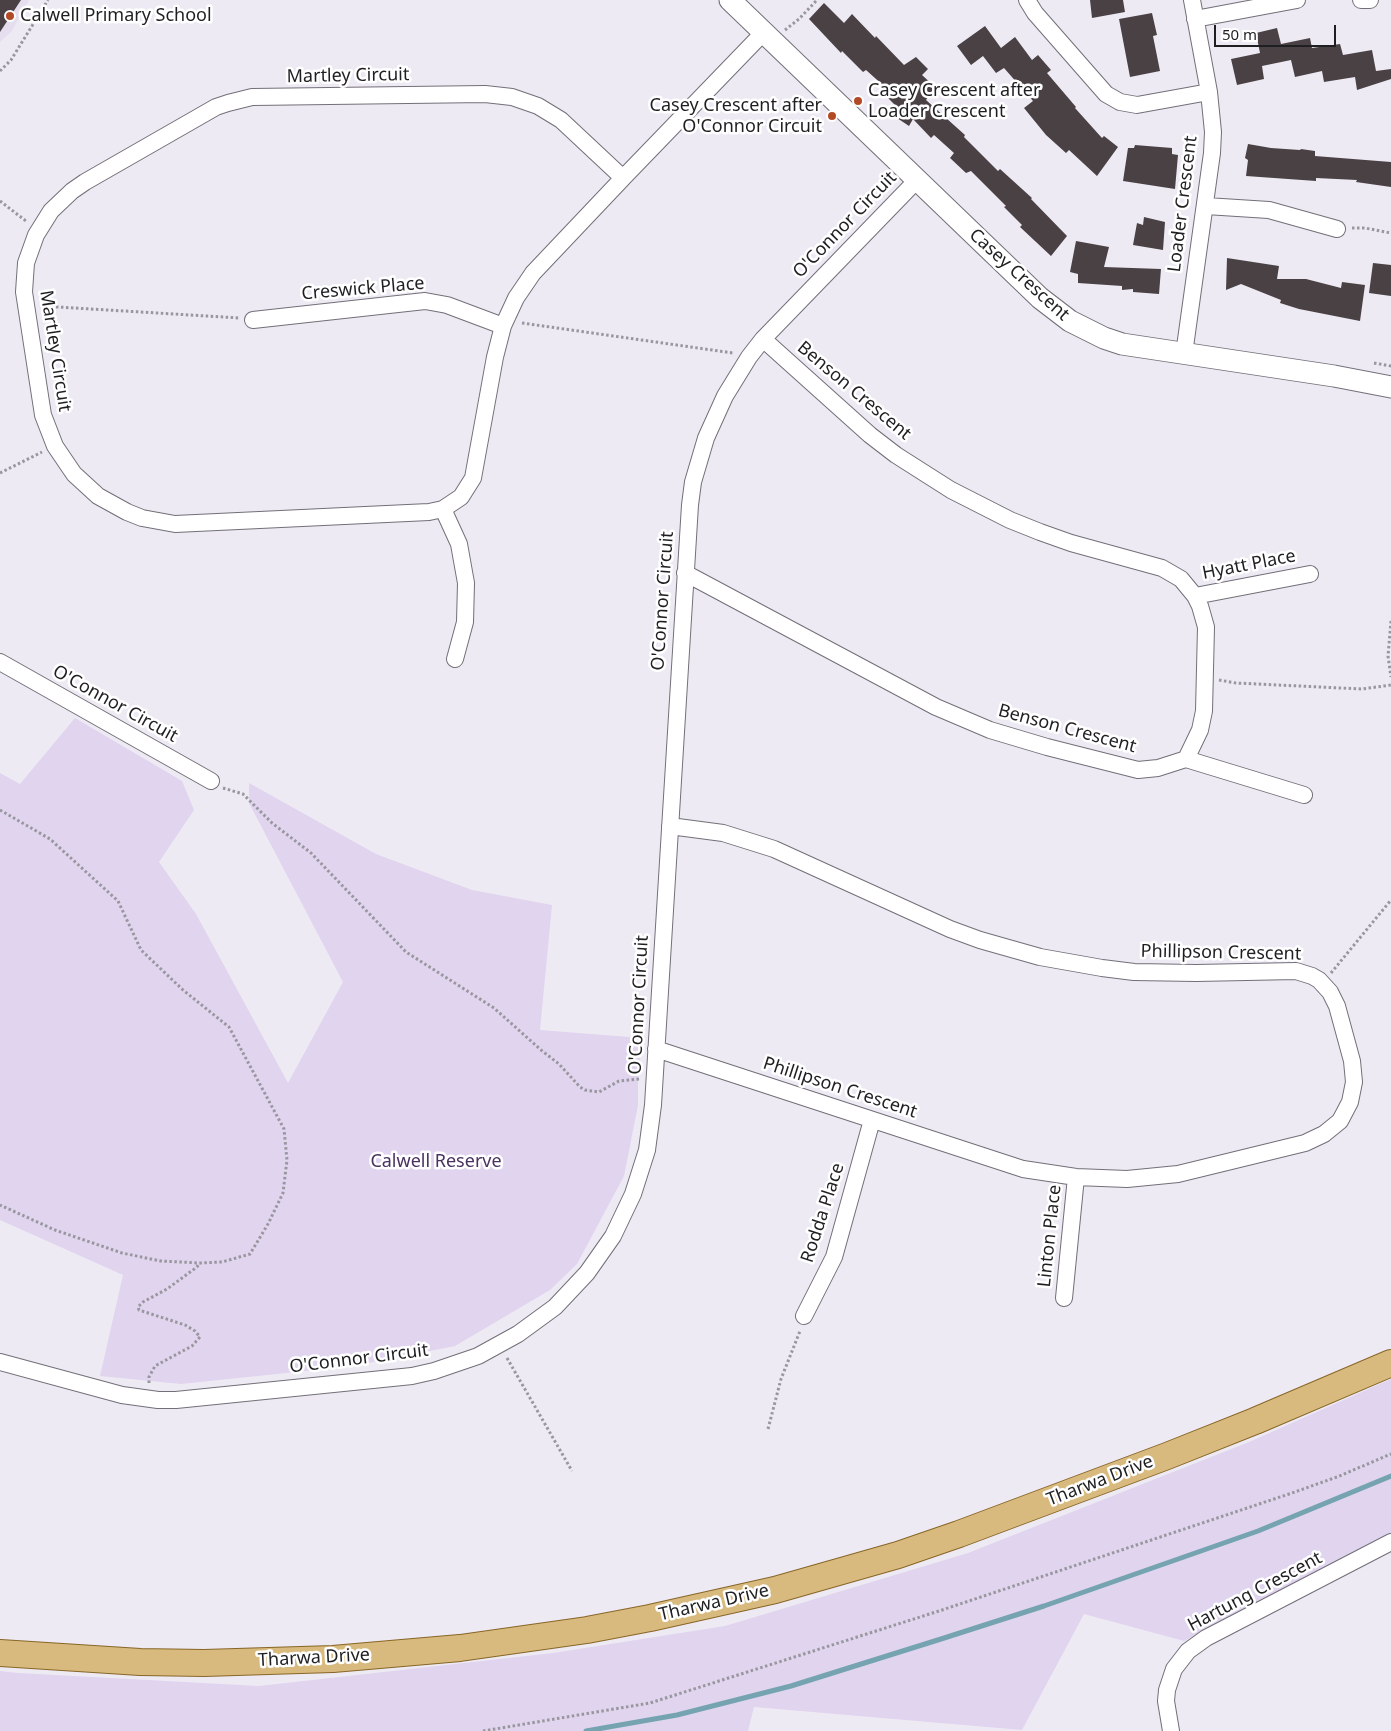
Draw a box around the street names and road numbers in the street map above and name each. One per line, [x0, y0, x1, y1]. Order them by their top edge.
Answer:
street label: Martley Circuit [286, 64, 410, 88]
street label: Loader Crescent [1164, 134, 1202, 274]
street label: O'Connor Circuit [789, 167, 901, 283]
street label: Casey Crescent [964, 224, 1074, 326]
street label: Creswick Place [301, 273, 425, 305]
street label: Martley Circuit [35, 289, 75, 413]
street label: Benson Crescent [793, 337, 915, 445]
street label: O'Connor Circuit [647, 531, 679, 671]
street label: Hyatt Place [1200, 545, 1298, 585]
street label: O'Connor Circuit [49, 661, 181, 747]
street label: Benson Crescent [996, 700, 1138, 758]
street label: O'Connor Circuit [625, 935, 653, 1075]
street label: Phillipson Crescent [1141, 941, 1301, 965]
street label: Phillipson Crescent [760, 1053, 920, 1123]
street label: Rodda Place [797, 1160, 849, 1266]
street label: Linton Place [1034, 1184, 1066, 1288]
street label: O'Connor Circuit [288, 1340, 430, 1378]
street label: Tharwa Drive [1044, 1451, 1156, 1511]
street label: Hartung Crescent [1184, 1547, 1326, 1637]
street label: Tharwa Drive [657, 1580, 771, 1626]
street label: Tharwa Drive [257, 1644, 371, 1672]

